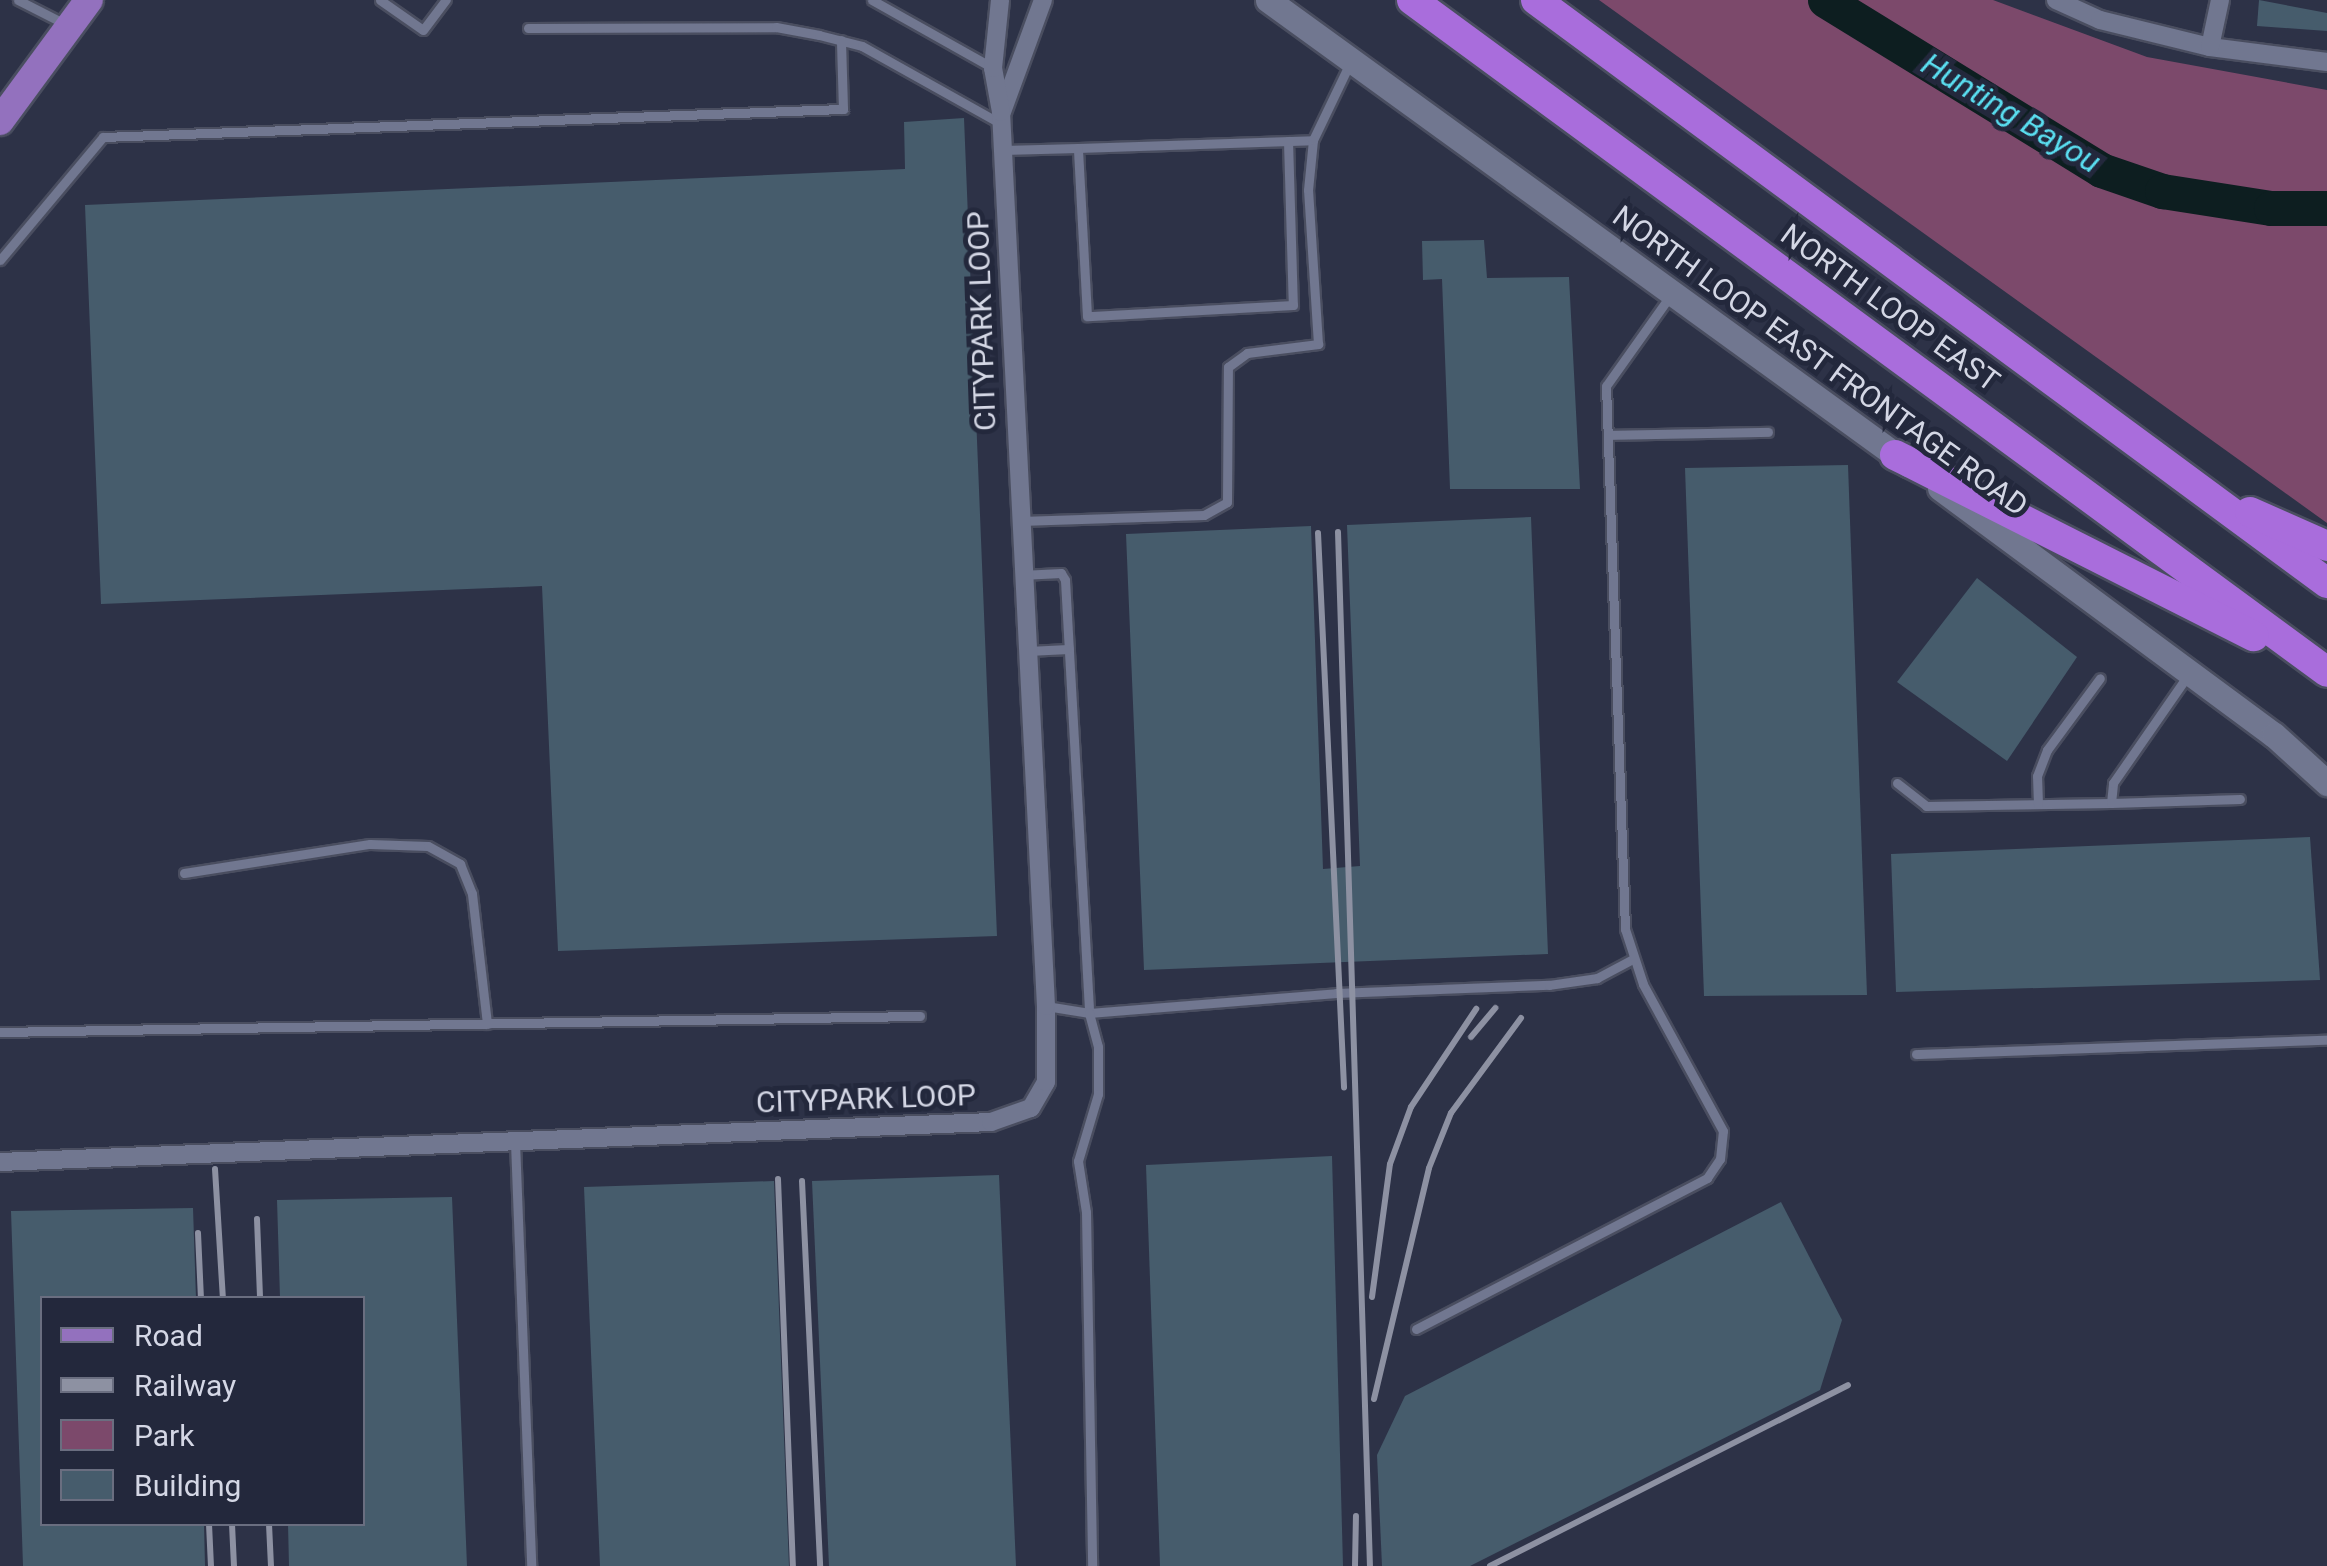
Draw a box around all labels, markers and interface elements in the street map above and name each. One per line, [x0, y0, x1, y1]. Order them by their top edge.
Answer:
water label: Hunting Bayou [1915, 45, 2107, 181]
street label: NORTH LOOP EAST FRONTAGE ROAD [1605, 198, 2035, 524]
street label: CITYPARK LOOP [960, 210, 1004, 432]
street label: NORTH LOOP EAST [1774, 217, 2006, 399]
street label: CITYPARK LOOP [755, 1077, 977, 1121]
legend [40, 1296, 365, 1526]
text: Road [134, 1318, 203, 1353]
text: Railway [134, 1368, 236, 1403]
text: Park [134, 1418, 194, 1453]
text: Building [134, 1468, 241, 1503]

